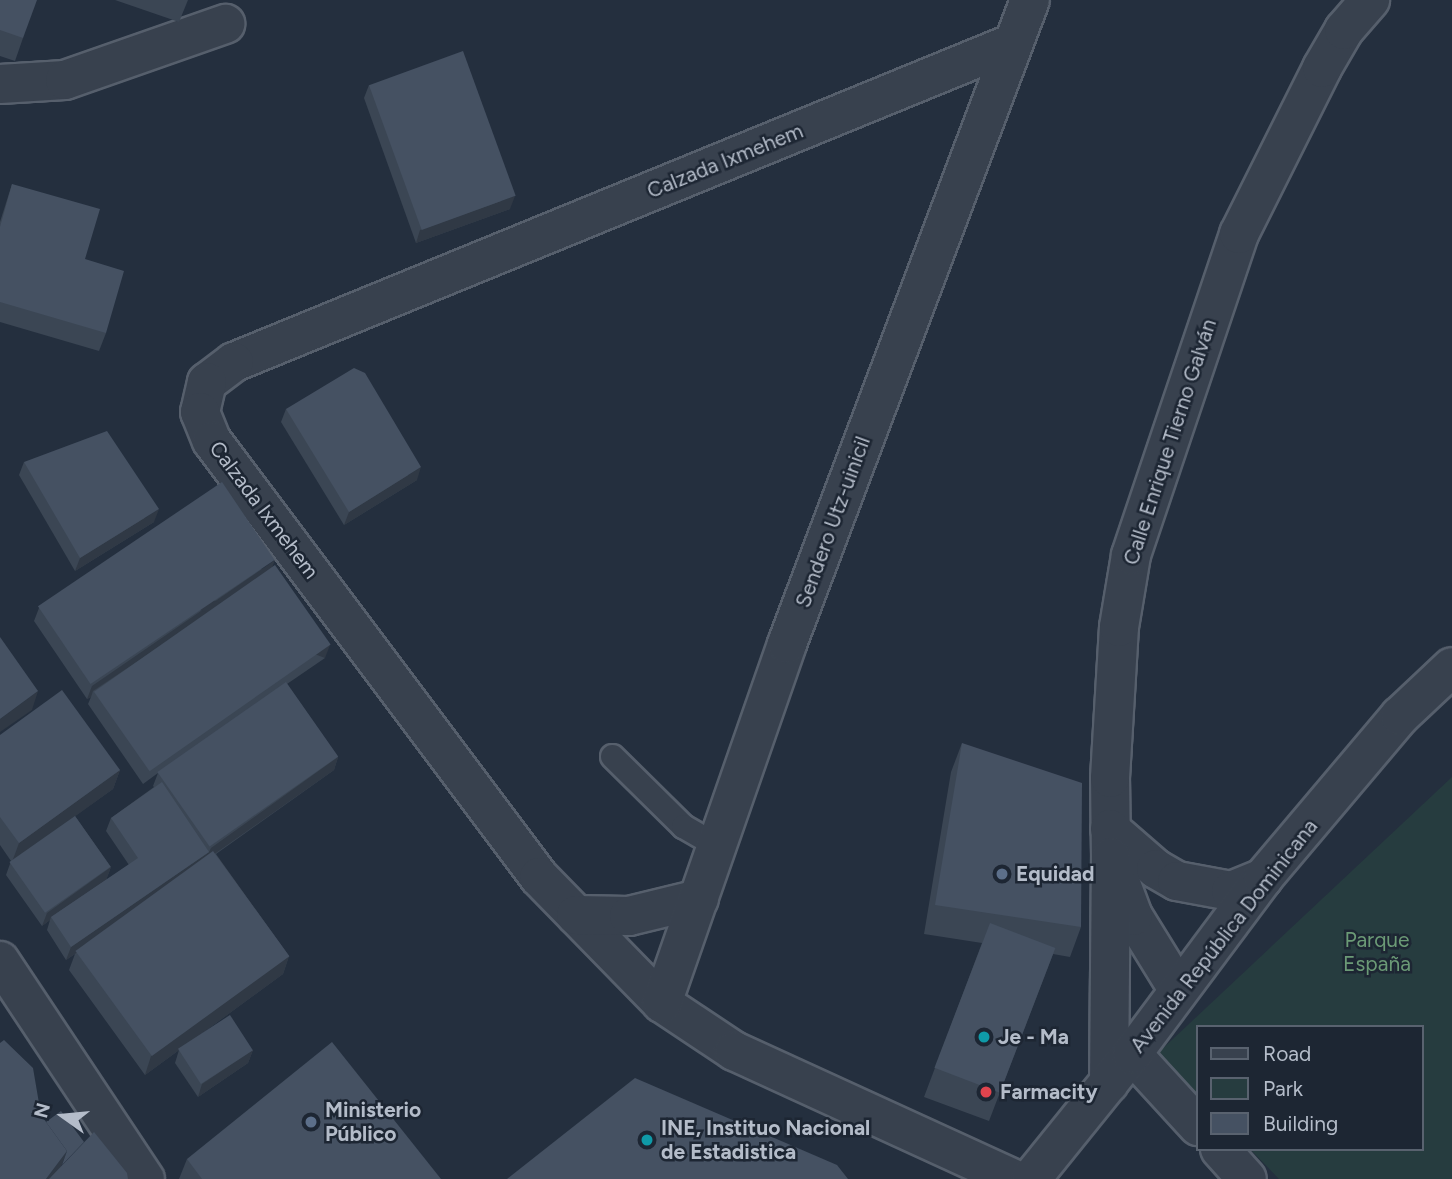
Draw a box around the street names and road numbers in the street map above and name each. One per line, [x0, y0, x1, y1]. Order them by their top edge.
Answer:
street label: Calzada Ixmehem [643, 118, 807, 204]
street label: Calle Enrique Tierno Galván [1118, 316, 1222, 568]
street label: Sendero Utz-uinicil [790, 433, 876, 611]
street label: Calzada Ixmehem [204, 436, 324, 584]
street label: Avenida República Dominicana [1125, 814, 1323, 1058]

